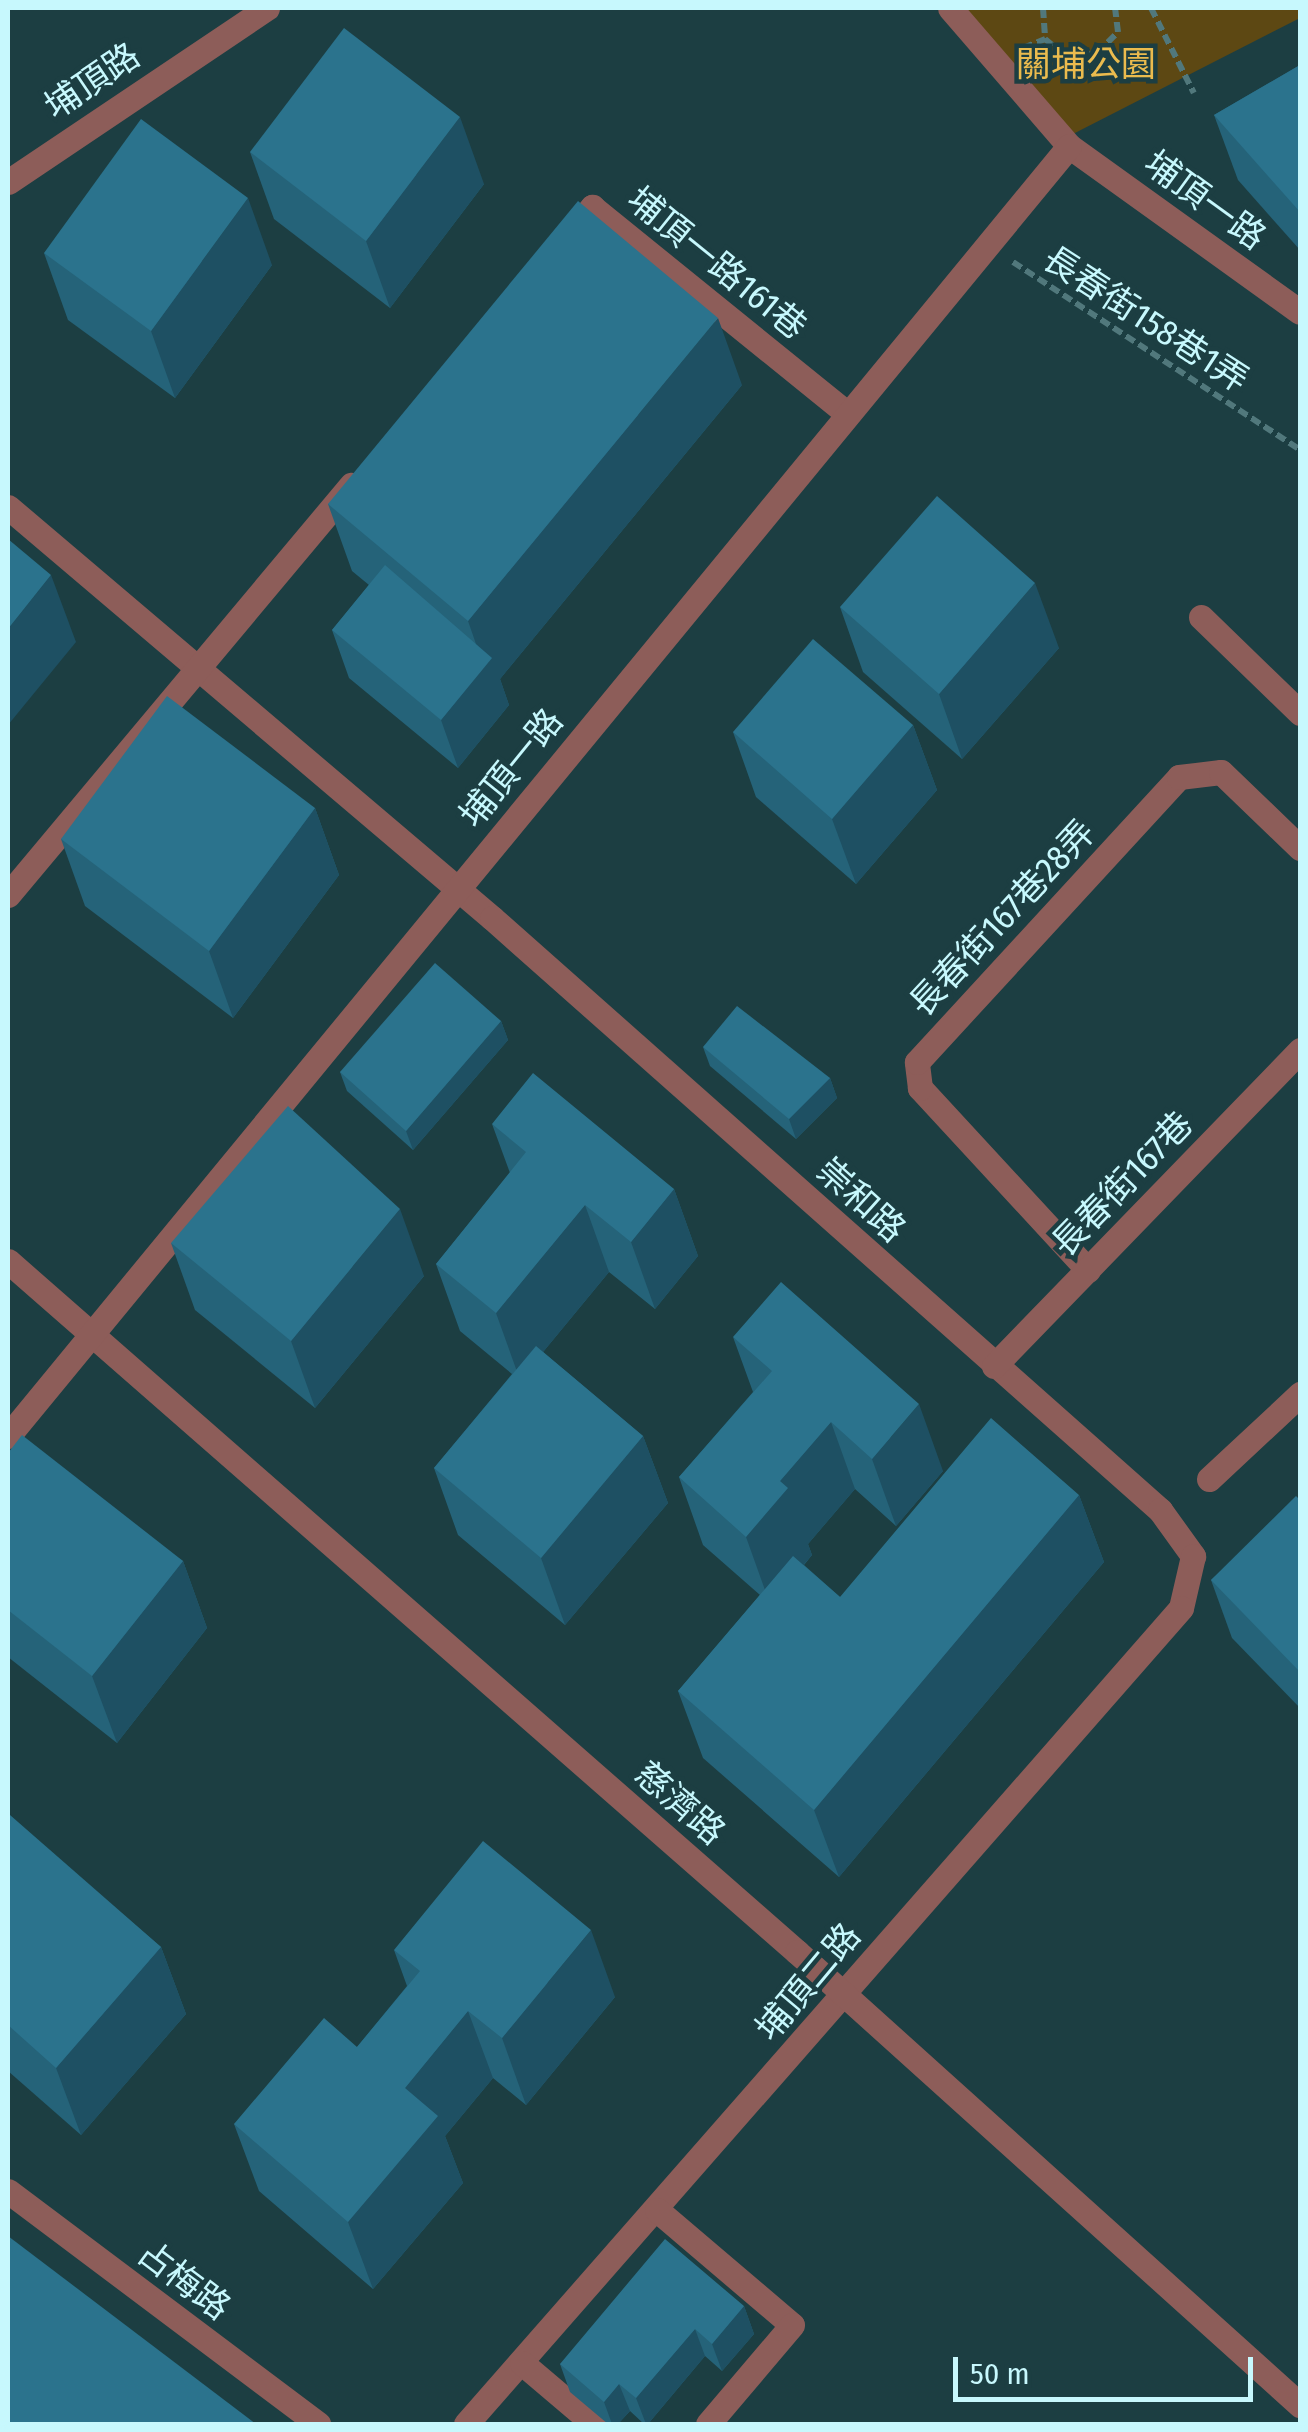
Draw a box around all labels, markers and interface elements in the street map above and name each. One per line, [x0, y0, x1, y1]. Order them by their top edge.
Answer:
street label: 埔頂路 [37, 34, 147, 128]
park label: 關埔公園 [1016, 43, 1156, 85]
street label: 埔頂一路 [1136, 142, 1274, 258]
street label: 埔頂一路161巷 [619, 178, 815, 348]
street label: 長春街158巷1弄 [1036, 237, 1256, 401]
street label: 埔頂一路 [451, 700, 571, 836]
street label: 長春街167巷28弄 [901, 811, 1103, 1025]
street label: 長春街167巷 [1043, 1103, 1201, 1265]
street label: 崇和路 [808, 1149, 914, 1251]
street label: 慈濟路 [627, 1753, 733, 1853]
street label: 埔頂二路 [747, 1915, 869, 2049]
street label: 占梅路 [129, 2232, 239, 2328]
scale bar [958, 2337, 1258, 2399]
text: 50 m [970, 2356, 1030, 2392]

